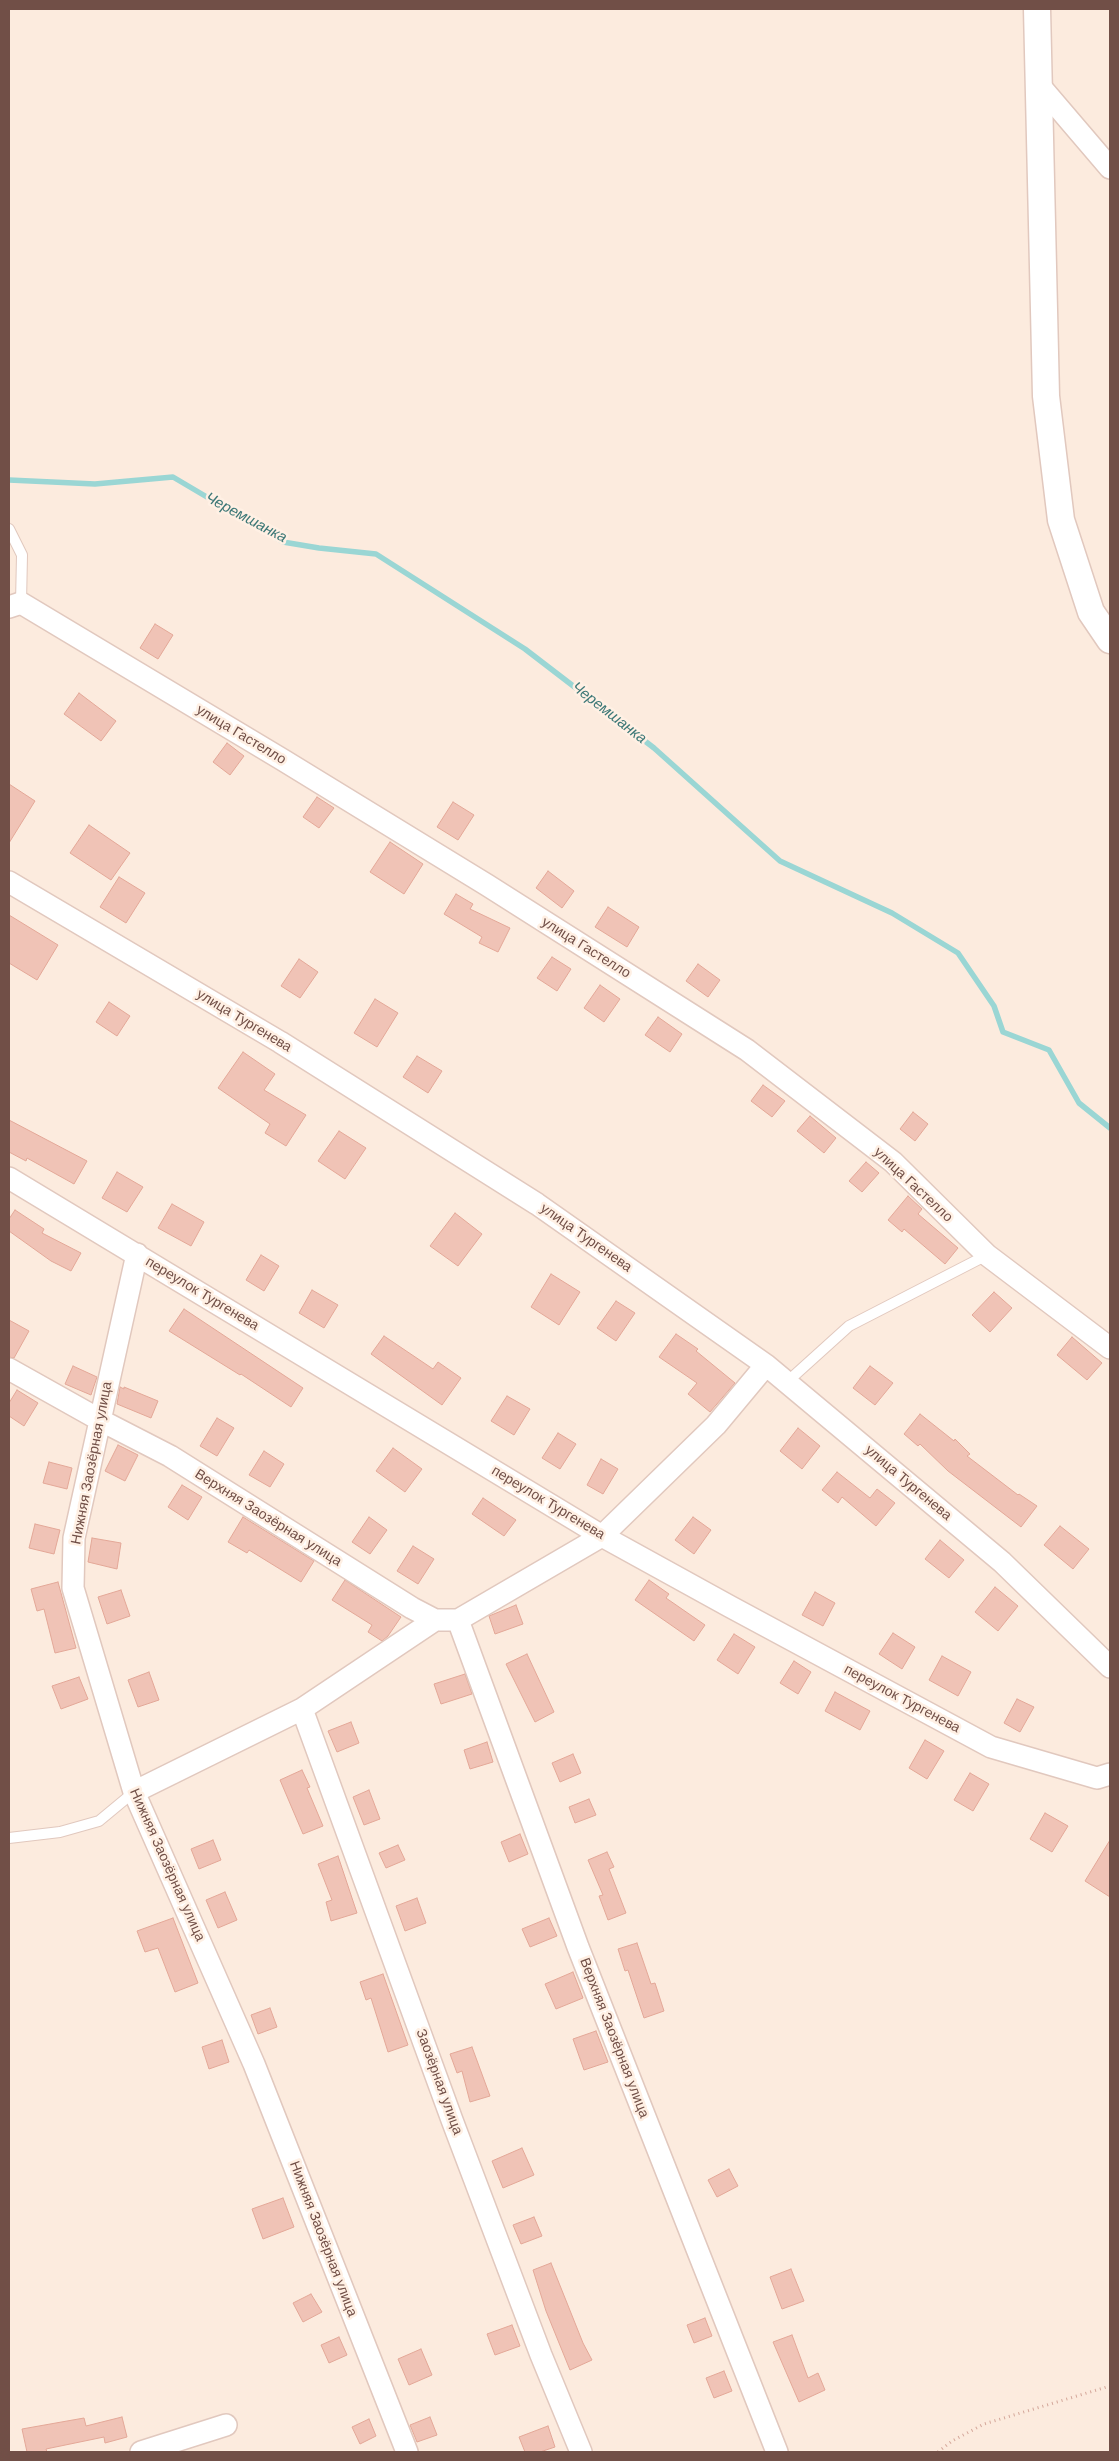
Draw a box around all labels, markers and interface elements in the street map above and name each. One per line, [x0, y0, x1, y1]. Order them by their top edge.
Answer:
water label: Черемшанка [202, 489, 290, 547]
water label: Черемшанка [568, 678, 650, 748]
street label: улица Гастелло [193, 702, 289, 768]
street label: улица Гастелло [538, 914, 634, 982]
street label: улица Тургенева [193, 986, 295, 1056]
street label: улица Гастелло [870, 1144, 956, 1226]
street label: улица Тургенева [537, 1200, 635, 1276]
street label: переулок Тургенева [142, 1254, 262, 1334]
street label: Нижняя Заозёрная улица [68, 1380, 116, 1546]
street label: улица Тургенева [861, 1442, 955, 1524]
street label: переулок Тургенева [488, 1463, 608, 1543]
street label: Верхняя Заозёрная улица [192, 1466, 344, 1570]
street label: переулок Тургенева [841, 1661, 963, 1737]
street label: Нижняя Заозёрная улица [126, 1786, 208, 1944]
street label: Верхняя Заозёрная улица [576, 1956, 652, 2120]
street label: Заозёрная улица [412, 2027, 466, 2137]
street label: Нижняя Заозёрная улица [286, 2159, 360, 2319]

